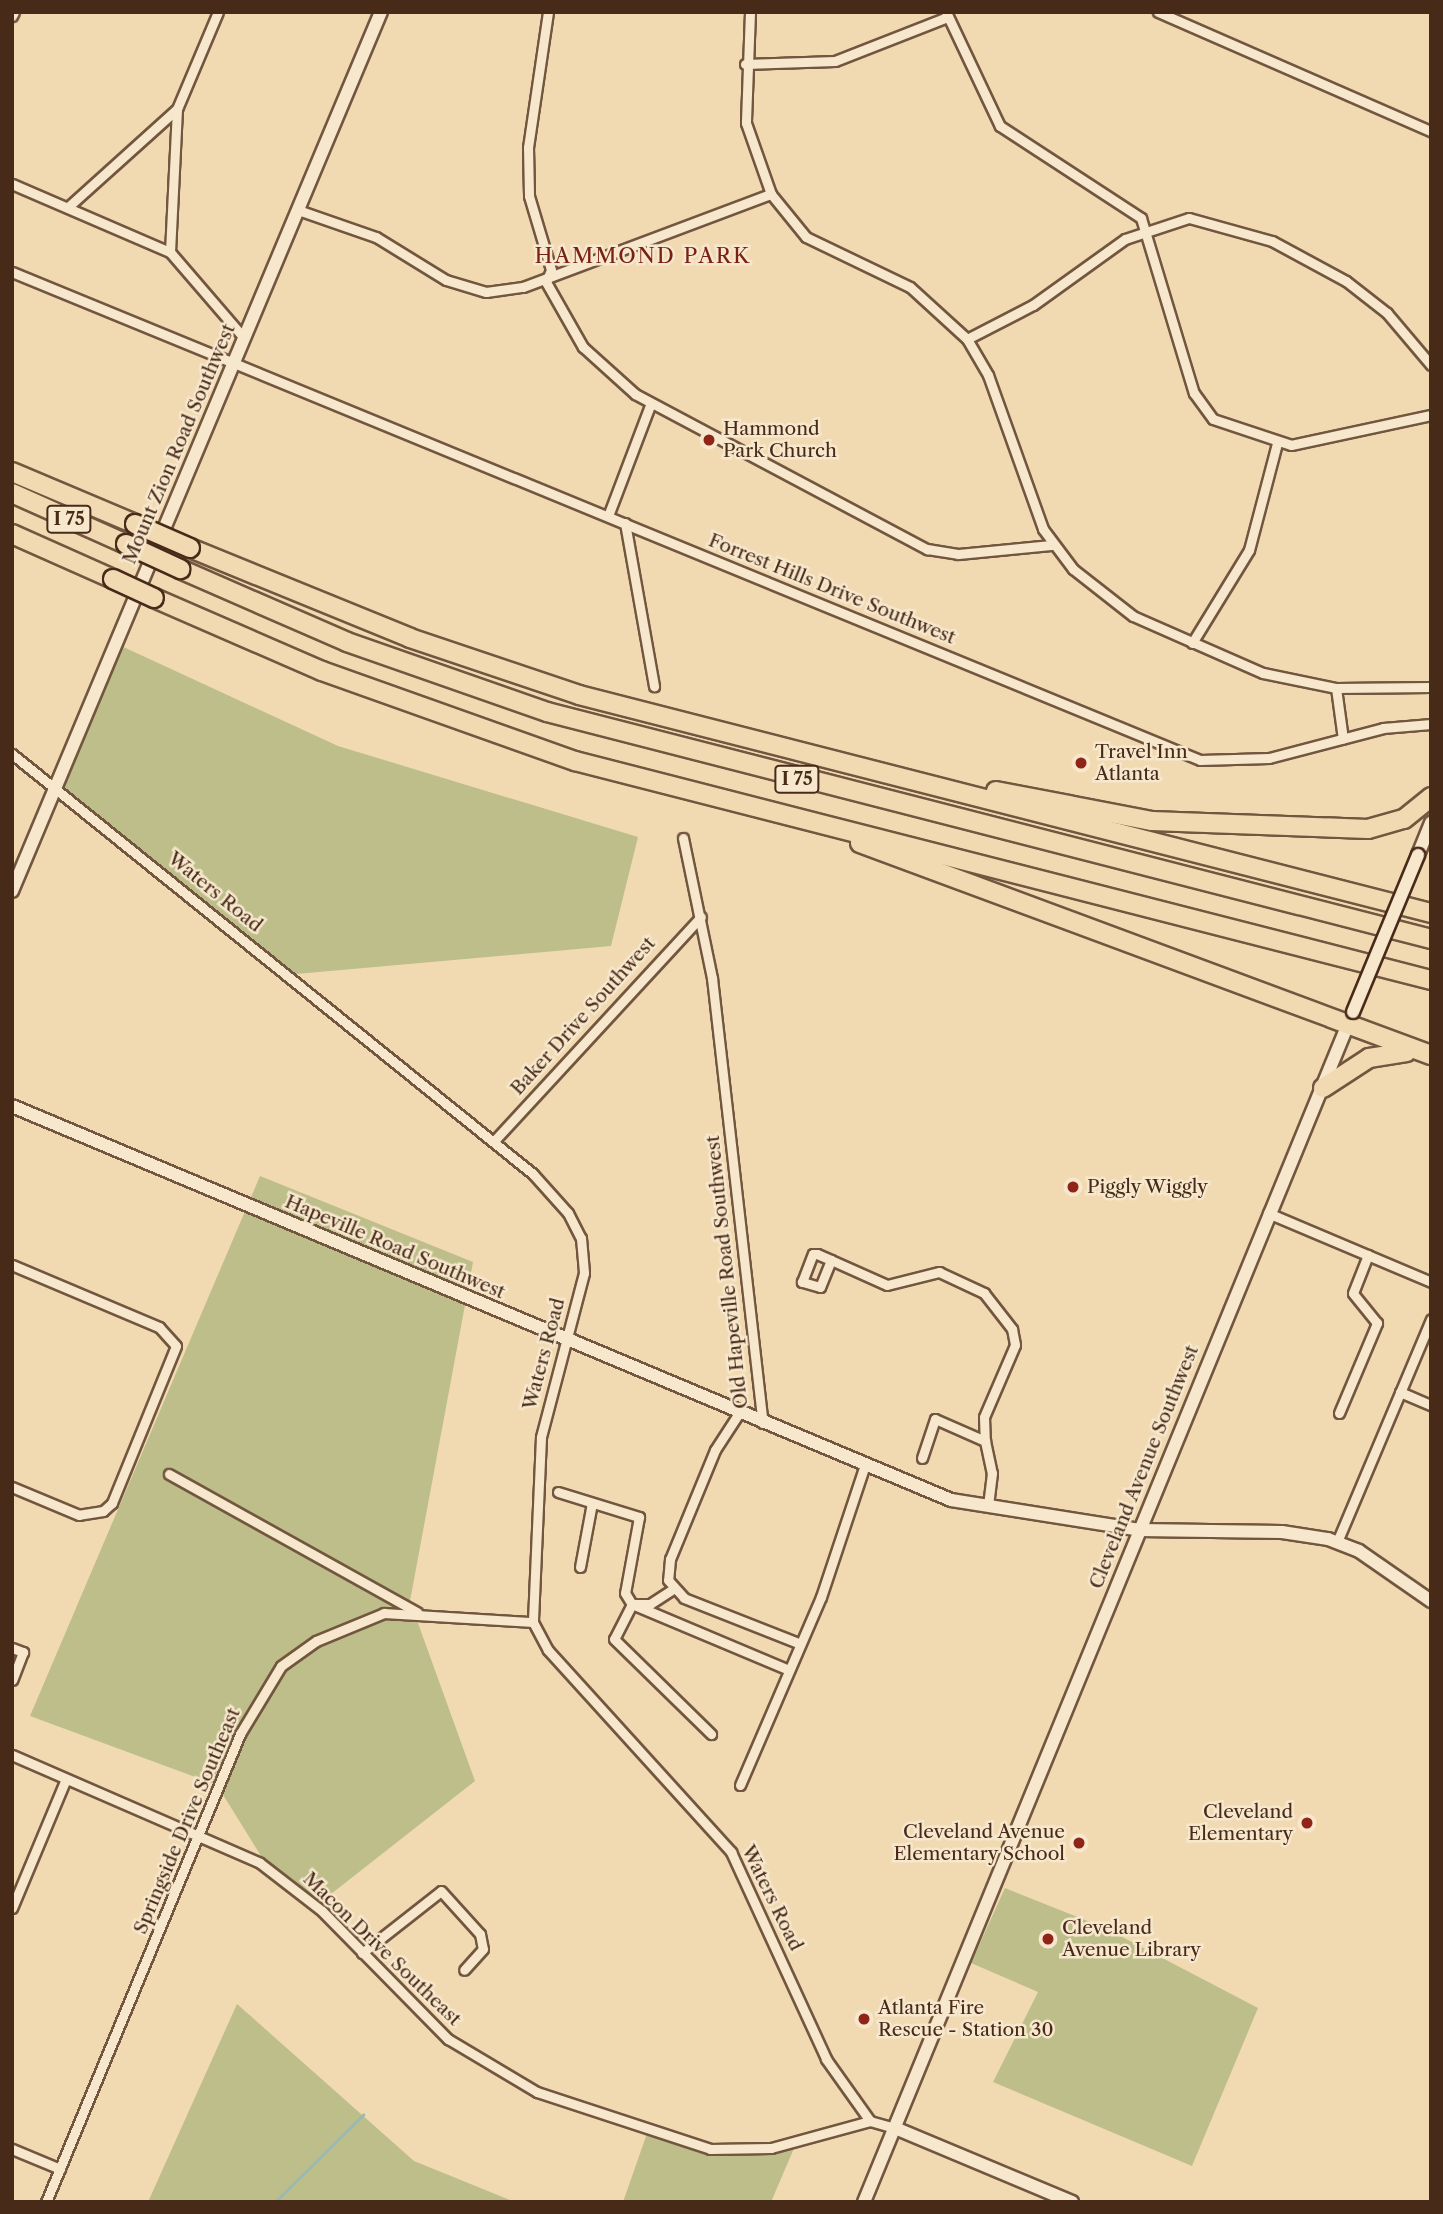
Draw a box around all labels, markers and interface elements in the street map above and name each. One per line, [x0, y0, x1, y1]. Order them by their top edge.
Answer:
district label: HAMMOND PARK [536, 243, 750, 269]
street label: Mount Zion Road Southwest [118, 321, 240, 567]
place label: Hammond Park Church [723, 418, 837, 462]
marker: Hammond Park Church [701, 432, 717, 448]
road number: I 75 [46, 504, 92, 534]
street label: Forrest Hills Drive Southwest [705, 529, 959, 649]
place label: Travel Inn Atlanta [1095, 741, 1188, 785]
marker: Travel Inn Atlanta [1073, 755, 1089, 771]
road number: I 75 [774, 764, 820, 794]
street label: Waters Road [163, 847, 267, 937]
street label: Baker Drive Southwest [506, 932, 660, 1100]
street label: Old Hapeville Road Southwest [701, 1134, 753, 1410]
place label: Piggly Wiggly [1087, 1176, 1209, 1198]
marker: Piggly Wiggly [1065, 1179, 1081, 1195]
street label: Hapeville Road Southwest [282, 1190, 508, 1304]
street label: Waters Road [518, 1296, 570, 1412]
street label: Cleveland Avenue Southwest [1084, 1342, 1204, 1592]
street label: Springside Drive Southeast [129, 1705, 245, 1937]
place label: Cleveland Elementary [1188, 1801, 1293, 1845]
marker: Cleveland Elementary [1299, 1815, 1315, 1831]
place label: Cleveland Avenue Elementary School [893, 1821, 1065, 1865]
marker: Cleveland Avenue Elementary School [1071, 1835, 1087, 1851]
street label: Waters Road [737, 1841, 807, 1955]
street label: Macon Drive Southeast [298, 1868, 466, 2030]
place label: Cleveland Avenue Library [1062, 1917, 1201, 1961]
marker: Cleveland Avenue Library [1040, 1931, 1056, 1947]
place label: Atlanta Fire Rescue - Station 30 [878, 1997, 1054, 2041]
marker: Atlanta Fire Rescue - Station 30 [856, 2011, 872, 2027]

